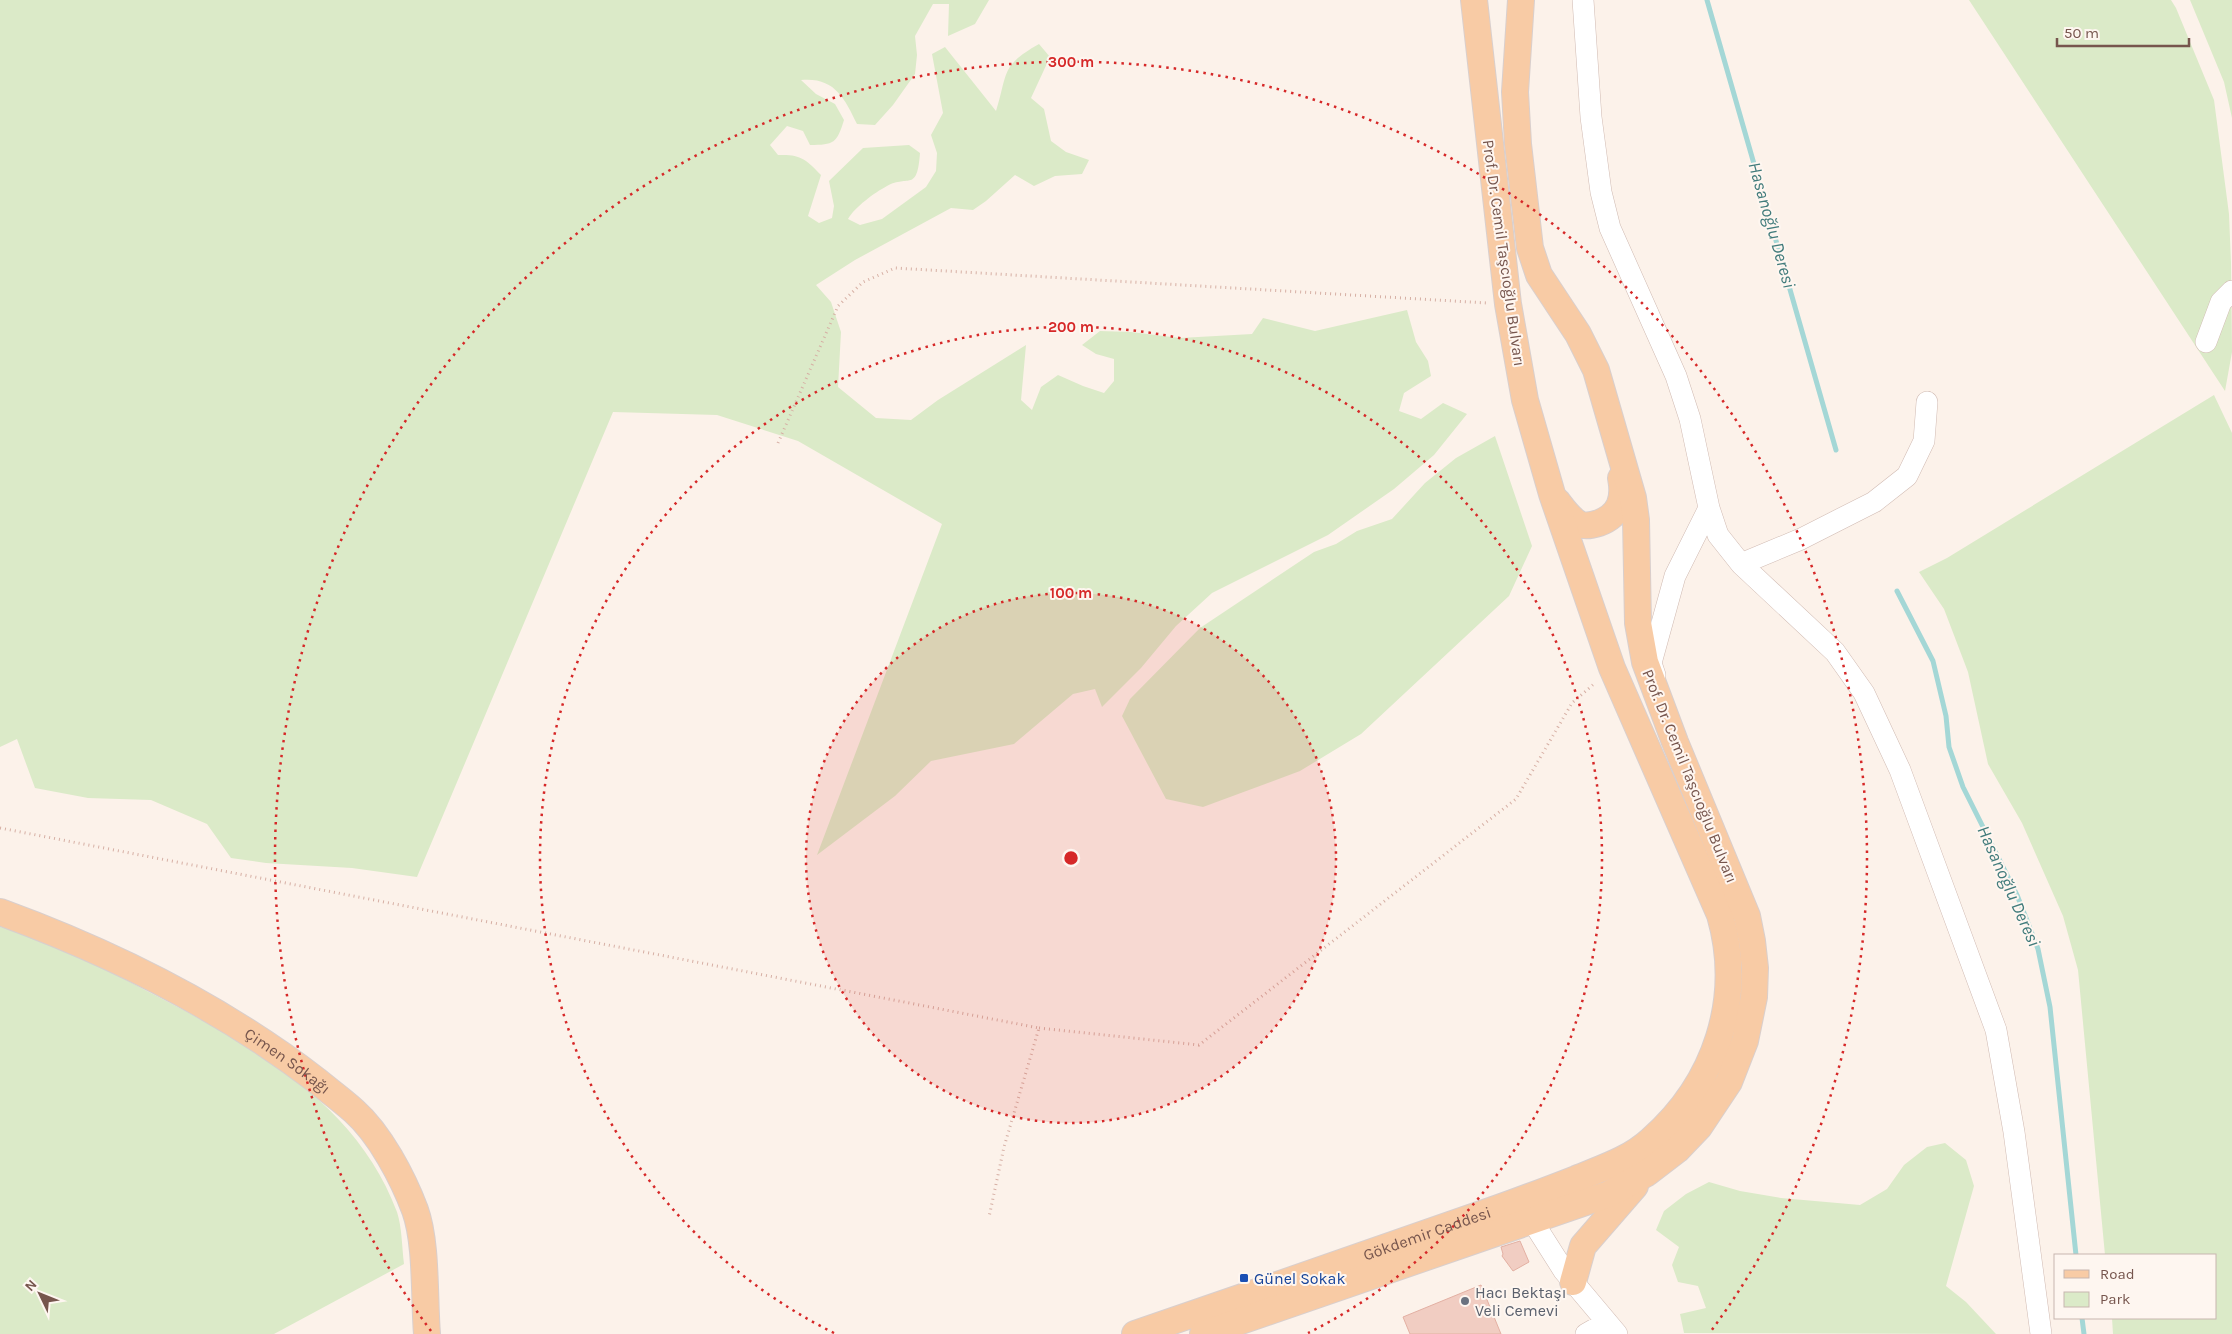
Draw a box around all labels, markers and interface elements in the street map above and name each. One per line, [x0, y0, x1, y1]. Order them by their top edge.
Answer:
scale bar [2057, 15, 2190, 47]
text: 50 m [2064, 24, 2099, 42]
text: 300 m [1048, 53, 1094, 71]
street label: Prof. Dr. Cemil Taşcıoğlu Bulvarı [1479, 138, 1529, 368]
water label: Hasanoğlu Deresi [1743, 159, 1801, 291]
text: 200 m [1048, 318, 1094, 336]
text: 100 m [1050, 584, 1092, 602]
street label: Prof. Dr. Cemil Taşcıoğlu Bulvarı [1638, 666, 1742, 886]
water label: Hasanoğlu Deresi [1972, 822, 2046, 950]
centre of rings [1062, 849, 1080, 867]
street label: Çimen Sokağı [241, 1023, 335, 1098]
street label: Gökdemir Caddesi [1360, 1202, 1493, 1264]
legend [2054, 1254, 2217, 1319]
text: Road [2100, 1265, 2135, 1283]
north arrow [15, 1269, 65, 1319]
place label: Günel Sokak [1254, 1269, 1345, 1288]
marker: Günel Sokak [1238, 1272, 1250, 1284]
text: N [21, 1276, 41, 1295]
place label: Hacı Bektaşı Veli Cemevi [1475, 1283, 1567, 1320]
text: Park [2100, 1290, 2130, 1308]
marker: Hacı Bektaşı Veli Cemevi [1459, 1295, 1471, 1307]

